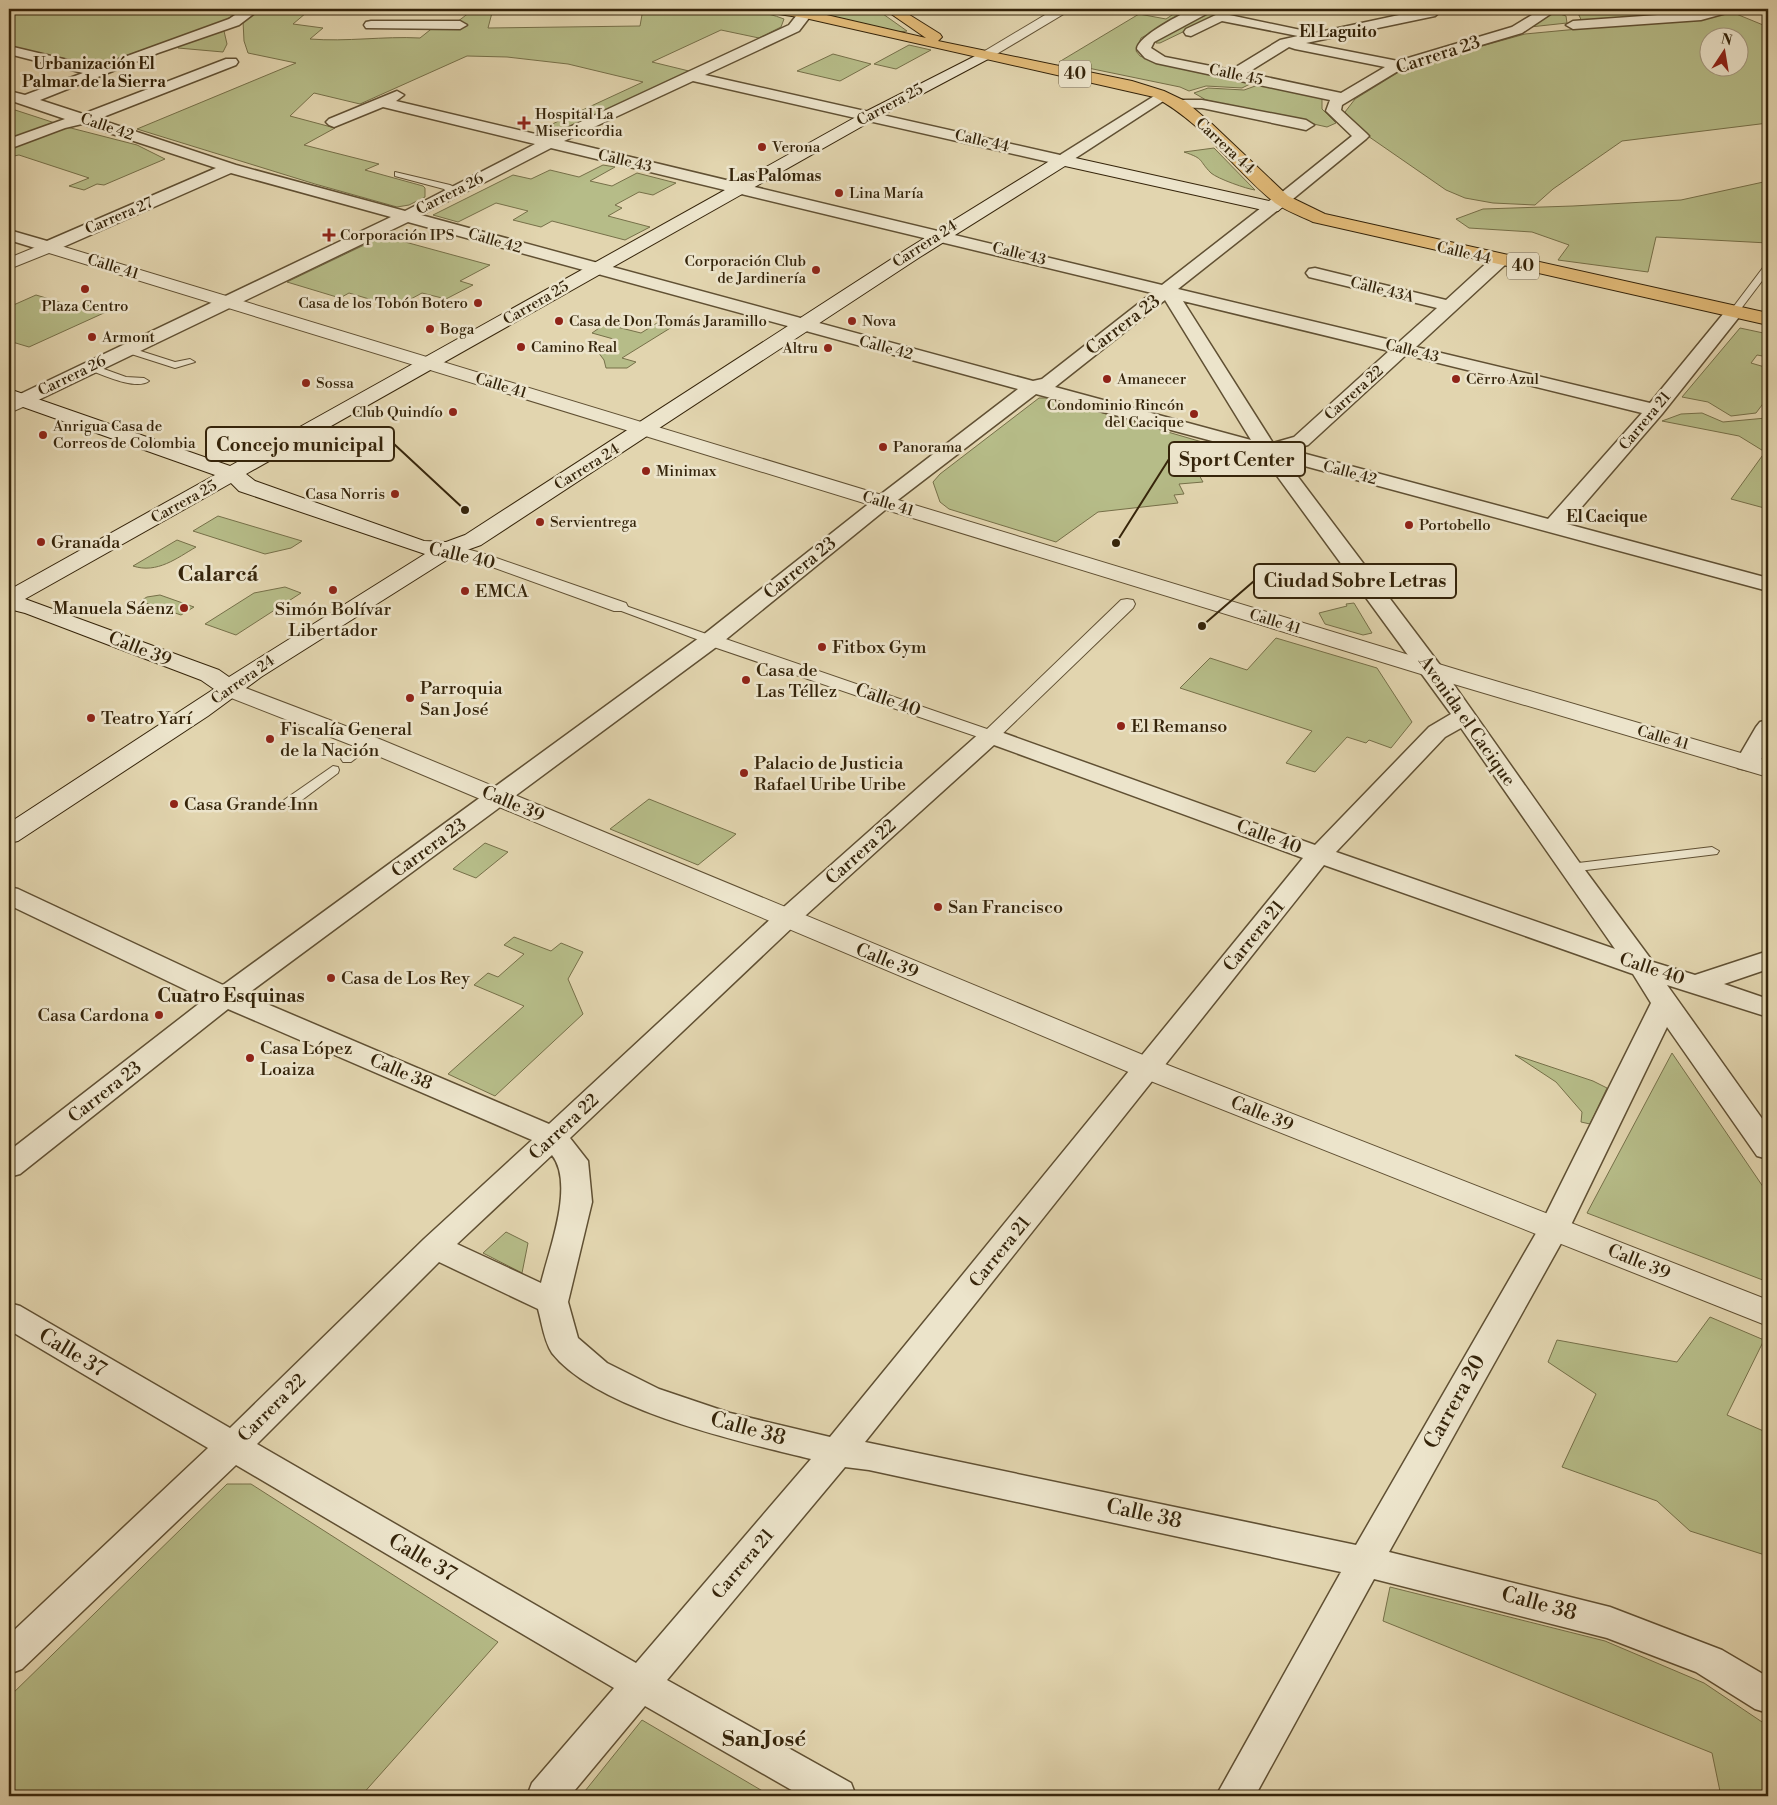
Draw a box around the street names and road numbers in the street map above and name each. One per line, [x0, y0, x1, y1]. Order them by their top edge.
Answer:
street label: Carrera 23 [1393, 31, 1483, 79]
street label: Calle 45 [1207, 60, 1265, 90]
road number: 40 [1059, 61, 1091, 88]
street label: Carrera 25 [854, 80, 926, 130]
street label: Calle 42 [78, 109, 136, 145]
street label: Carrera 44 [1192, 114, 1259, 178]
street label: Calle 44 [953, 125, 1011, 157]
street label: Calle 43 [596, 146, 654, 176]
street label: Carrera 26 [413, 169, 487, 219]
street label: Carrera 27 [82, 193, 156, 239]
street label: Carrera 24 [889, 216, 961, 272]
street label: Calle 42 [466, 224, 524, 258]
street label: Calle 44 [1435, 237, 1493, 269]
street label: Calle 43 [990, 238, 1048, 270]
street label: Calle 41 [85, 250, 142, 284]
road number: 40 [1507, 252, 1539, 280]
street label: Calle 43A [1348, 273, 1416, 307]
street label: Carrera 25 [500, 277, 572, 329]
street label: Carrera 23 [1081, 290, 1165, 360]
street label: Calle 42 [857, 332, 915, 364]
street label: Calle 43 [1383, 335, 1441, 367]
street label: Carrera 26 [35, 351, 109, 401]
street label: Carrera 22 [1321, 362, 1387, 424]
street label: Calle 41 [473, 369, 530, 403]
street label: Carrera 21 [1615, 387, 1675, 454]
street label: Carrera 24 [551, 439, 623, 494]
street label: Calle 42 [1321, 457, 1379, 489]
street label: Carrera 25 [148, 476, 220, 528]
street label: Calle 41 [860, 487, 917, 521]
street label: Carrera 23 [759, 532, 841, 604]
street label: Calle 40 [426, 537, 498, 575]
street label: Calle 41 [1247, 605, 1304, 639]
street label: Calle 39 [105, 626, 175, 672]
street label: Avenida el Cacique [1413, 650, 1521, 791]
street label: Carrera 24 [208, 651, 279, 709]
street label: Calle 40 [852, 678, 924, 722]
street label: Calle 41 [1635, 722, 1692, 755]
street label: Calle 39 [478, 781, 548, 827]
street label: Carrera 23 [387, 813, 471, 883]
street label: Carrera 22 [821, 814, 901, 890]
street label: Calle 40 [1233, 815, 1305, 859]
street label: Carrera 21 [1218, 896, 1290, 976]
street label: Calle 39 [852, 938, 922, 984]
street label: Calle 40 [1616, 948, 1688, 990]
street label: Calle 38 [366, 1049, 436, 1095]
street label: Carrera 23 [64, 1056, 146, 1128]
street label: Carrera 22 [524, 1089, 604, 1165]
street label: Calle 39 [1227, 1091, 1297, 1137]
street label: Carrera 21 [964, 1212, 1036, 1292]
street label: Calle 39 [1604, 1239, 1674, 1285]
street label: Calle 37 [34, 1323, 111, 1383]
street label: Carrera 20 [1418, 1350, 1492, 1454]
street label: Carrera 22 [233, 1369, 311, 1447]
street label: Calle 38 [708, 1406, 788, 1452]
street label: Calle 38 [1104, 1493, 1184, 1535]
street label: Carrera 21 [707, 1524, 779, 1604]
street label: Calle 37 [383, 1528, 461, 1588]
street label: Calle 38 [1499, 1581, 1579, 1627]

